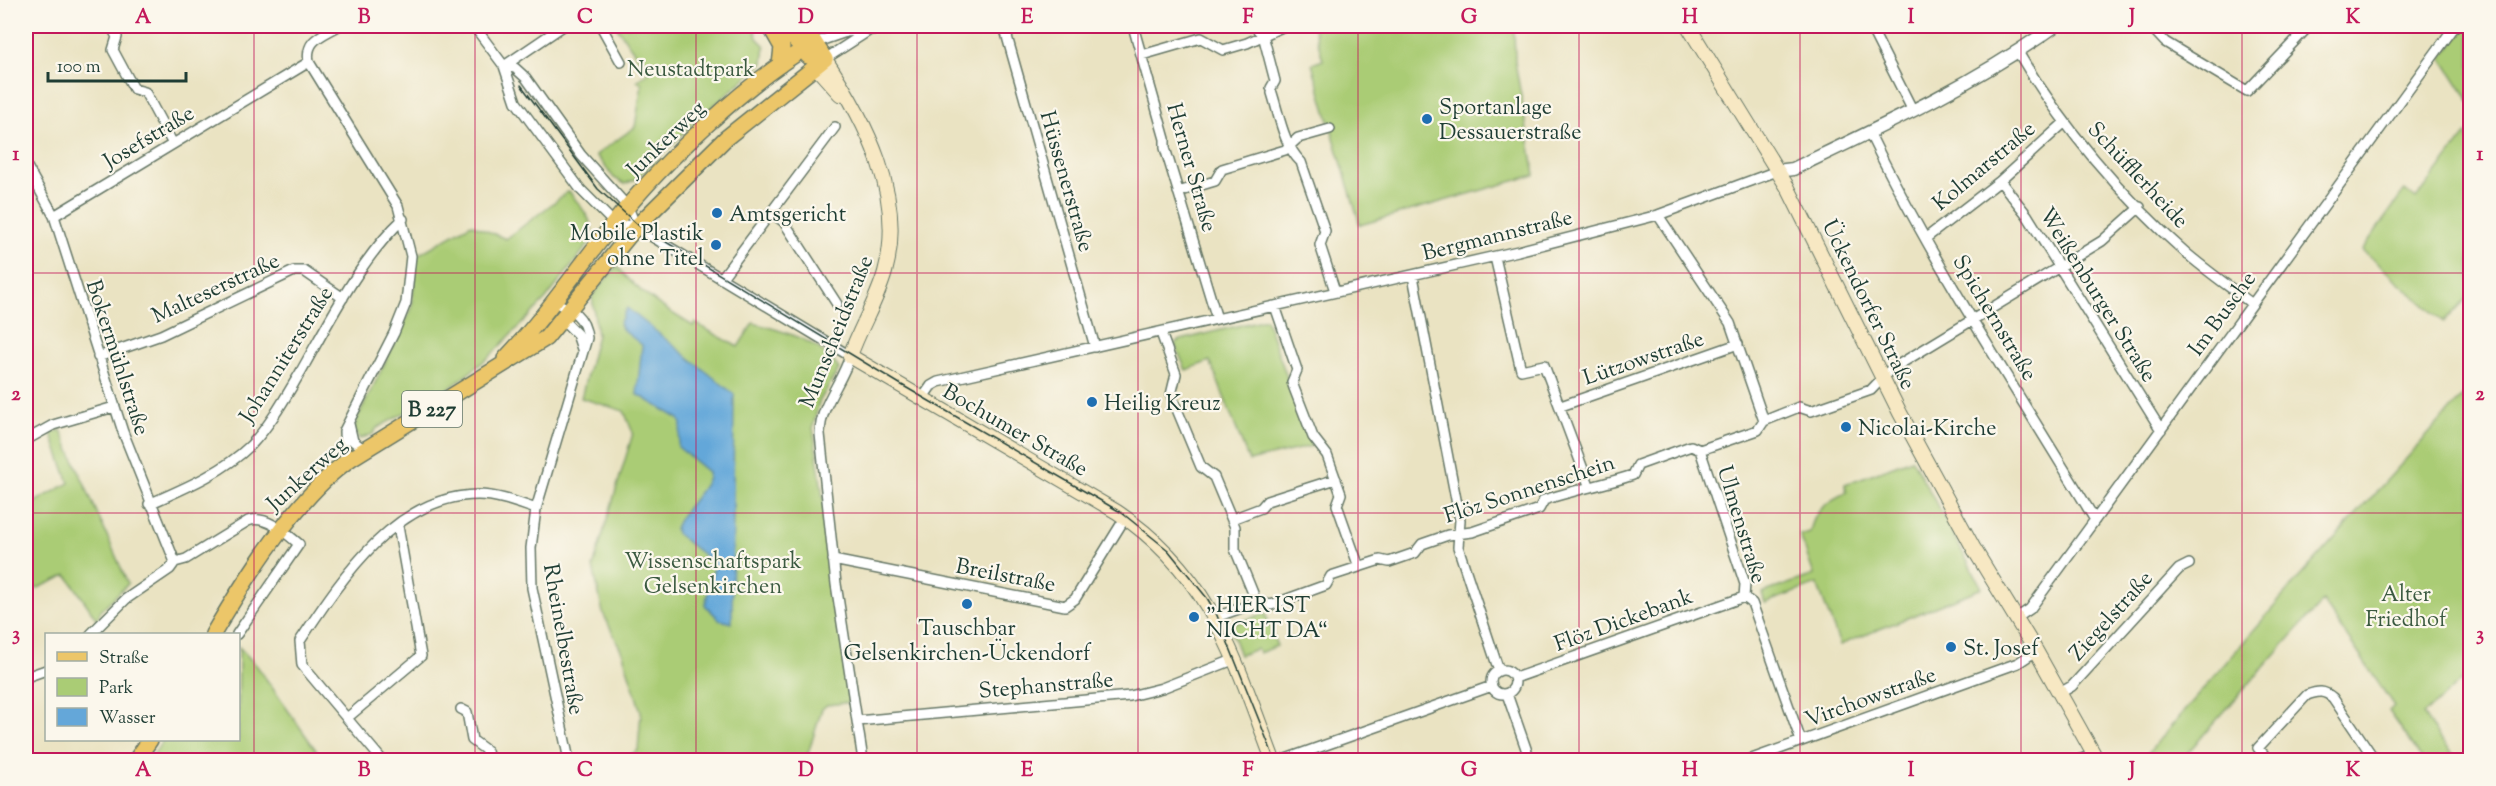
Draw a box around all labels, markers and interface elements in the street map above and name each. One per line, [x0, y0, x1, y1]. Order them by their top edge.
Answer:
text: A [135, 4, 152, 33]
text: B [358, 4, 371, 33]
text: C [577, 4, 593, 33]
text: D [798, 4, 814, 33]
text: E [1021, 4, 1034, 33]
text: F [1242, 4, 1254, 33]
text: G [1461, 4, 1478, 33]
text: H [1682, 4, 1698, 33]
text: I [1908, 4, 1915, 33]
text: J [2127, 4, 2135, 33]
text: K [2346, 4, 2361, 33]
scale bar [48, 45, 186, 83]
text: 100 m [57, 55, 101, 81]
park label: Neustadtpark [627, 55, 755, 87]
place label: Sportanlage Dessauerstraße [1439, 93, 1581, 150]
street label: Junkerweg [620, 94, 714, 187]
street label: Josefstraße [97, 99, 201, 179]
street label: Herner Straße [1156, 100, 1224, 236]
street label: Hüssenerstraße [1030, 108, 1101, 256]
marker: Sportanlage Dessauerstraße [1420, 112, 1434, 126]
street label: Kolmarstraße [1926, 115, 2043, 220]
street label: Schüfflerheide [2079, 115, 2195, 237]
text: 1 [13, 141, 20, 170]
text: 1 [2477, 141, 2484, 170]
place label: Amtsgericht [729, 200, 847, 232]
street label: Weißenburger Straße [2030, 202, 2163, 389]
street label: Bergmannstraße [1419, 203, 1576, 271]
marker: Amtsgericht [710, 206, 724, 220]
street label: Ückendorfer Straße [1812, 214, 1923, 396]
place label: Mobile Plastik ohne Titel [570, 219, 704, 276]
marker: Mobile Plastik ohne Titel [709, 238, 723, 252]
street label: Malteserstraße [147, 246, 285, 333]
street label: Spichernstraße [1943, 249, 2044, 388]
street label: Munscheidstraße [793, 251, 883, 413]
street label: Im Busche [2182, 266, 2265, 364]
street label: Bokermühlstraße [76, 276, 156, 440]
street label: Johanniterstraße [232, 281, 342, 431]
street label: Lützowstraße [1579, 324, 1709, 395]
street label: Bochumer Straße [936, 377, 1093, 486]
text: 2 [11, 381, 21, 410]
text: 2 [2475, 381, 2485, 410]
place label: Heilig Kreuz [1104, 389, 1221, 421]
road number: B 227 [402, 391, 462, 427]
marker: Heilig Kreuz [1085, 395, 1099, 409]
place label: Nicolai-Kirche [1858, 414, 1996, 446]
marker: Nicolai-Kirche [1839, 420, 1853, 434]
street label: Junkerweg [260, 430, 356, 521]
street label: Flöz Sonnenschein [1440, 448, 1620, 534]
street label: Ulmenstraße [1707, 462, 1773, 588]
park label: Wissenschaftspark Gelsenkirchen [624, 547, 802, 604]
street label: Breilstraße [953, 552, 1058, 602]
street label: Rheinelbestraße [533, 561, 591, 718]
street label: Ziegelstraße [2063, 565, 2162, 669]
park label: Alter Friedhof [2365, 580, 2448, 637]
street label: Flöz Dickebank [1550, 582, 1698, 662]
place label: „HIER IST NICHT DA“ [1206, 591, 1328, 648]
marker: Tauschbar Gelsenkirchen-Ückendorf [960, 597, 974, 611]
marker: „HIER IST NICHT DA“ [1187, 610, 1201, 624]
place label: Tauschbar Gelsenkirchen-Ückendorf [843, 614, 1092, 671]
text: 3 [12, 621, 20, 650]
text: 3 [2476, 621, 2484, 650]
legend [45, 633, 240, 741]
place label: St. Josef [1963, 634, 2040, 666]
marker: St. Josef [1944, 640, 1958, 654]
text: Straße [99, 646, 149, 672]
street label: Virchowstraße [1801, 660, 1941, 737]
street label: Stephanstraße [977, 665, 1115, 709]
text: Park [99, 676, 134, 702]
text: Wasser [99, 706, 156, 732]
text: A [135, 757, 152, 786]
text: B [358, 757, 371, 786]
text: C [577, 757, 593, 786]
text: D [798, 757, 814, 786]
text: E [1021, 757, 1034, 786]
text: F [1242, 757, 1254, 786]
text: G [1461, 757, 1478, 786]
text: H [1682, 757, 1698, 786]
text: I [1908, 757, 1915, 786]
text: J [2127, 757, 2135, 786]
text: K [2346, 757, 2361, 786]

